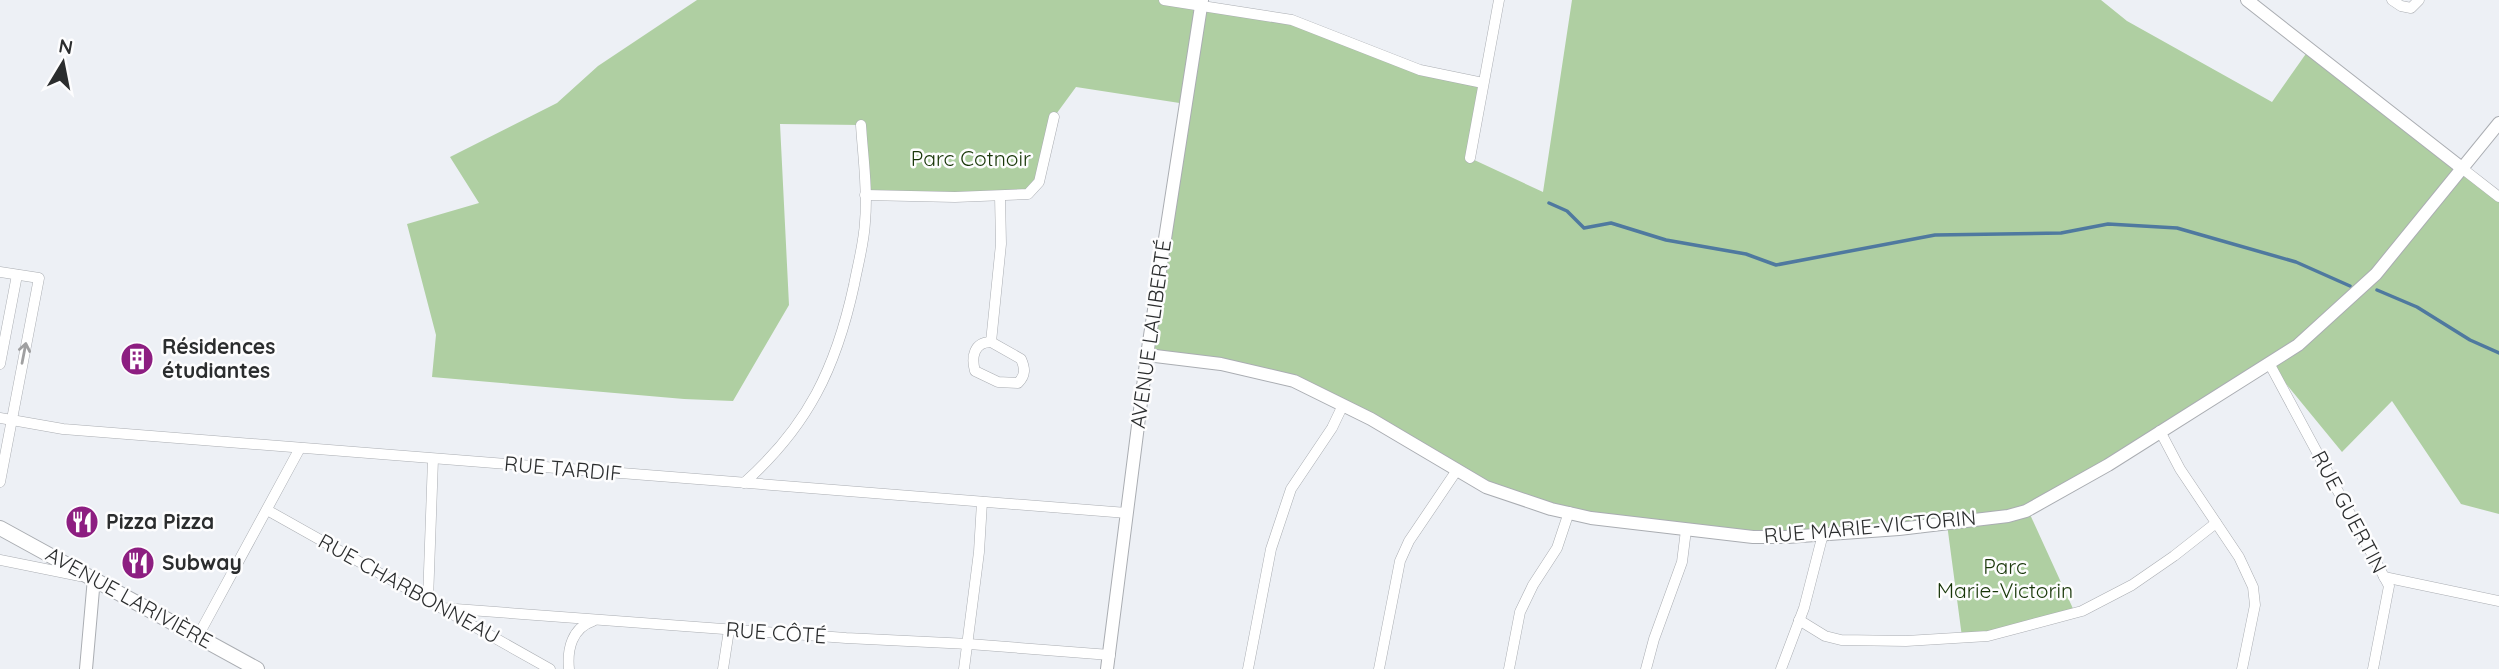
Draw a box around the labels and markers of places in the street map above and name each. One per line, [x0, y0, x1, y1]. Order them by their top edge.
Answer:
place label: Résidences étudiantes [162, 333, 275, 383]
building icon: Résidences étudiantes [118, 340, 156, 378]
restaurant icon: Pizza Pizza [63, 503, 101, 541]
place label: Pizza Pizza [106, 508, 214, 534]
restaurant icon: Subway [119, 544, 157, 582]
place label: Subway [162, 549, 242, 575]

